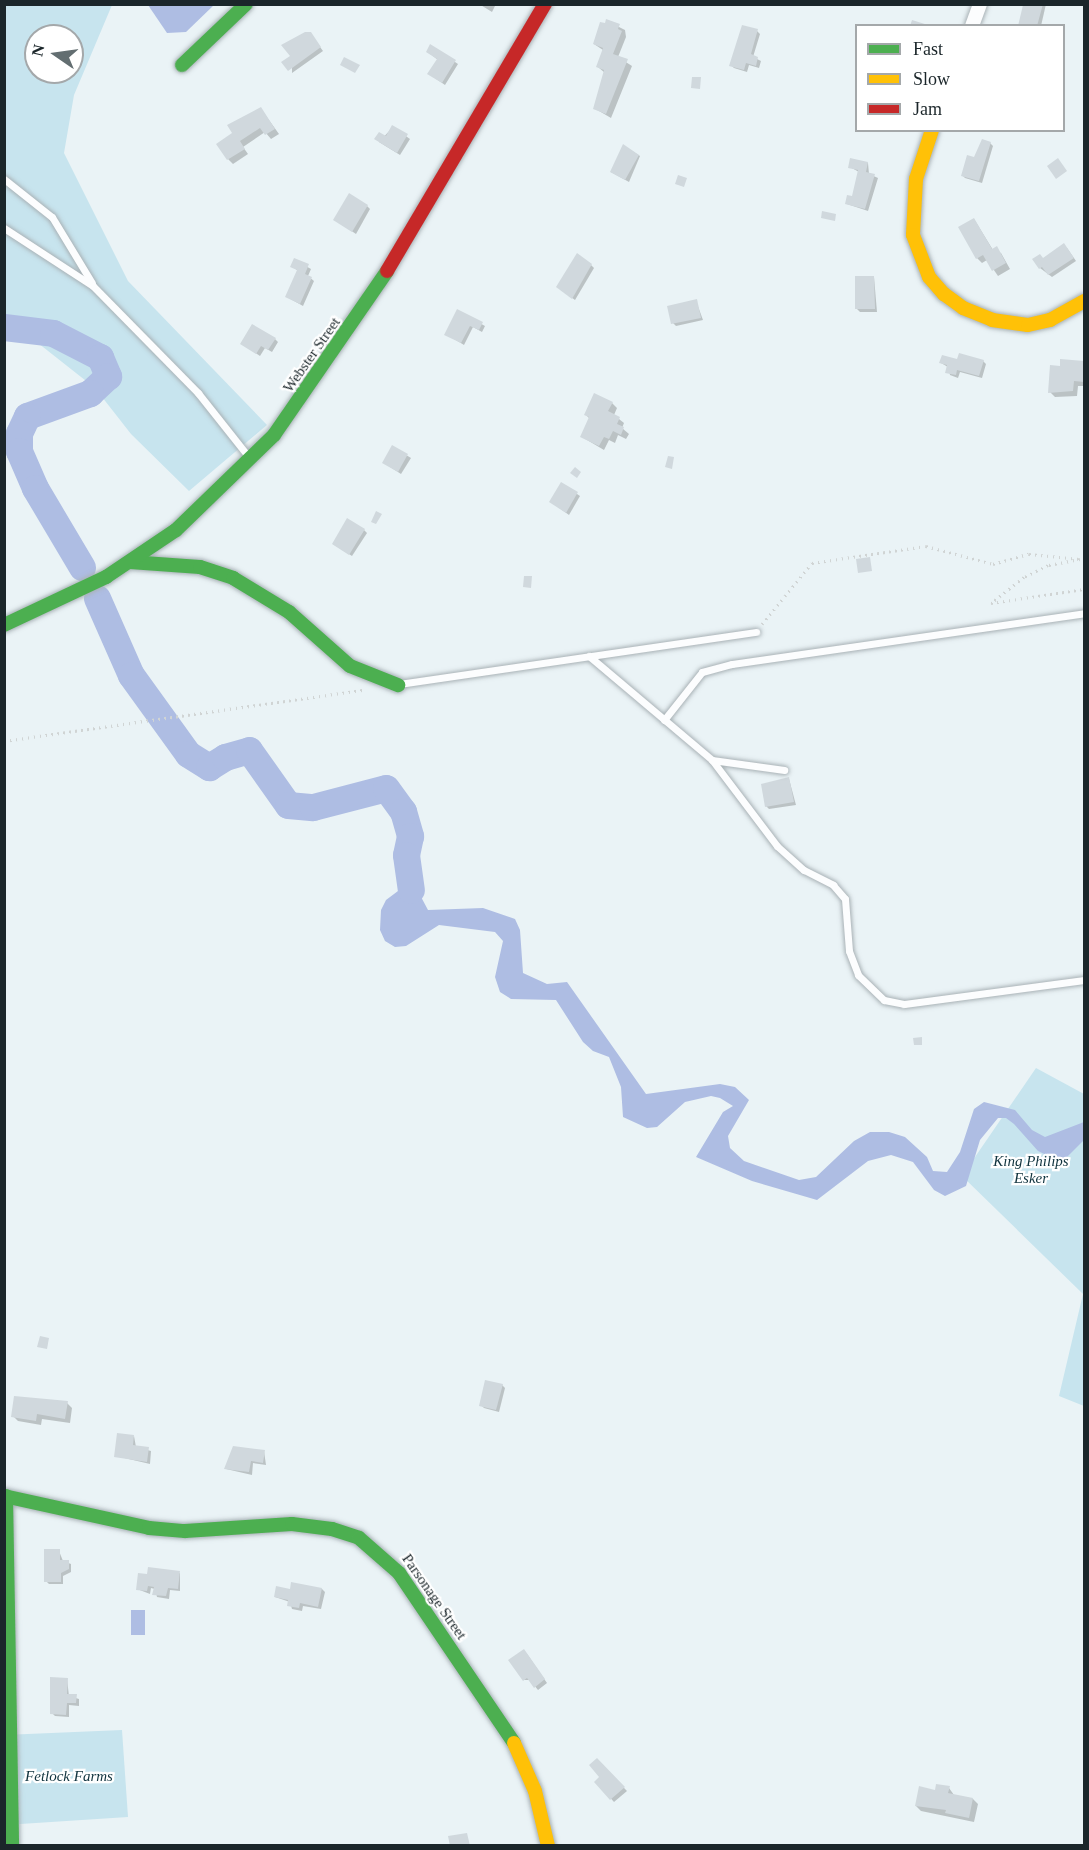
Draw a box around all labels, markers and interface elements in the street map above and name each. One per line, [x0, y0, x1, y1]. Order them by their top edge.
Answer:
north arrow [24, 24, 84, 84]
legend [855, 24, 1065, 132]
text: Fast [913, 39, 943, 59]
text: N [28, 43, 48, 58]
text: Slow [913, 69, 950, 89]
text: Jam [913, 99, 942, 119]
street label: Webster Street [280, 314, 344, 396]
park label: King Philips Esker [993, 1152, 1069, 1187]
street label: Parsonage Street [398, 1551, 470, 1643]
park label: Fetlock Farms [25, 1768, 113, 1786]

